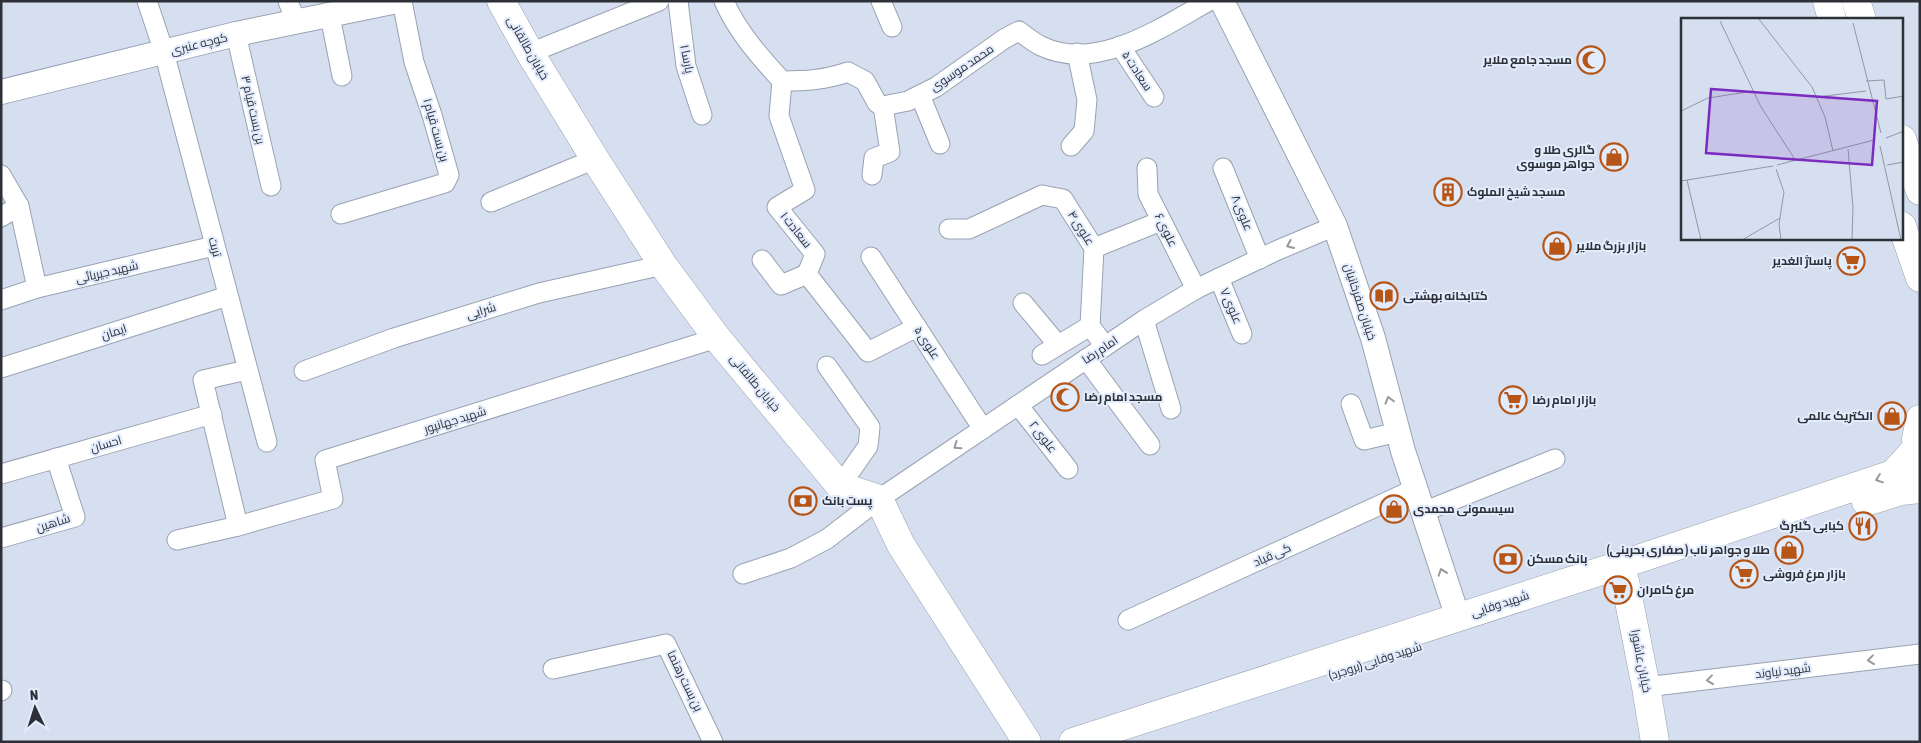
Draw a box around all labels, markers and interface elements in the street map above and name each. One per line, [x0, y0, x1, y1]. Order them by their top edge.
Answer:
street label: خیابان طالقانی [504, 14, 552, 82]
inset map [1681, 18, 1904, 240]
street label: کوچه عنبری [169, 30, 229, 60]
street label: محمد موسوی [928, 42, 996, 94]
street label: پارسا ۱ [675, 44, 697, 76]
mosque icon: مسجد جامع ملایر [1576, 45, 1606, 75]
street label: سعادت ۵ [1119, 48, 1155, 94]
place label: مسجد جامع ملایر [1482, 53, 1572, 69]
street label: بن بست قیام ۳ [237, 74, 268, 146]
street label: بن بست قیام ۱ [419, 97, 452, 164]
shop icon: گالری طلا و جواهر موسوی [1599, 142, 1629, 172]
place label: گالری طلا و جواهر موسوی [1516, 143, 1595, 172]
building icon: مسجد شیخ الملوک [1433, 177, 1463, 207]
place label: مسجد شیخ الملوک [1467, 185, 1565, 201]
street label: علوی ۸ [1228, 193, 1256, 233]
street label: علوی ۴ [1065, 208, 1097, 248]
street label: سعادت ۱ [777, 209, 815, 251]
street label: علوی ۶ [1152, 211, 1180, 249]
shop icon: بازار بزرگ ملایر [1542, 231, 1572, 261]
street label: تربت [206, 236, 225, 259]
one-way arrow [1286, 239, 1295, 250]
place label: بازار بزرگ ملایر [1575, 239, 1646, 254]
supermarket icon: پاساژ الغدیر [1836, 246, 1866, 276]
place label: پاساژ الغدیر [1771, 254, 1833, 270]
street label: شهید جیریائی [74, 258, 140, 286]
street label: خیابان صفرخانیان [1341, 262, 1379, 342]
library icon: کتابخانه بهشتی [1369, 281, 1399, 311]
street label: علوی ۷ [1217, 286, 1245, 326]
place label: کتابخانه بهشتی [1403, 289, 1488, 304]
street label: شرایی [464, 300, 498, 322]
street label: ایمان [99, 321, 129, 343]
street label: علوی ۵ [911, 324, 943, 362]
street label: امام رضا [1079, 333, 1121, 368]
street label: خیابان طالقانی [727, 351, 783, 415]
mosque icon: مسجد امام رضا [1050, 382, 1080, 412]
supermarket icon: بازار امام رضا [1498, 385, 1528, 415]
place label: مسجد امام رضا [1084, 390, 1163, 405]
place label: بازار امام رضا [1532, 393, 1596, 408]
one-way arrow [1384, 395, 1395, 404]
shop icon: الکتریک عالمی [1877, 401, 1907, 431]
street label: شهید جهانپور [421, 404, 488, 437]
place label: الکتریک عالمی [1797, 409, 1873, 424]
street label: علوی ۲ [1026, 418, 1060, 456]
street label: احسان [89, 433, 123, 455]
one-way arrow [953, 440, 963, 449]
one-way arrow [1875, 473, 1884, 483]
bank icon: پست بانک [788, 486, 818, 516]
place label: پست بانک [822, 494, 873, 510]
shop icon: سیسمونی محمدی [1379, 494, 1409, 524]
place label: سیسمونی محمدی [1413, 502, 1515, 517]
street label: شاهین [34, 511, 72, 535]
restaurant icon: کبابی گلبرگ [1848, 511, 1878, 541]
place label: کبابی گلبرگ [1779, 519, 1844, 534]
shop icon: طلا و جواهر ناب ( صفاری بحرینی) [1774, 535, 1804, 565]
street label: کی قباد [1251, 540, 1293, 570]
place label: طلا و جواهر ناب ( صفاری بحرینی) [1607, 543, 1770, 558]
bank icon: بانک مسکن [1493, 544, 1523, 574]
place label: بانک مسکن [1527, 552, 1587, 567]
supermarket icon: بازار مرغ فروشی [1729, 559, 1759, 589]
place label: بازار مرغ فروشی [1763, 567, 1846, 583]
one-way arrow [1438, 568, 1448, 576]
supermarket icon: مرغ کامران [1603, 575, 1633, 605]
place label: مرغ کامران [1637, 583, 1694, 599]
street label: شهید وفایی [1469, 588, 1531, 620]
street label: خیابان عاشورا [1628, 628, 1654, 694]
street label: شهید وفایی (بروجرد) [1327, 639, 1424, 683]
street label: بن بست رهنما [664, 648, 706, 714]
one-way arrow [1867, 654, 1875, 665]
street label: شهید نیاوند [1754, 661, 1812, 681]
one-way arrow [1706, 674, 1714, 685]
north arrow [10, 683, 60, 733]
text: N [29, 687, 39, 703]

